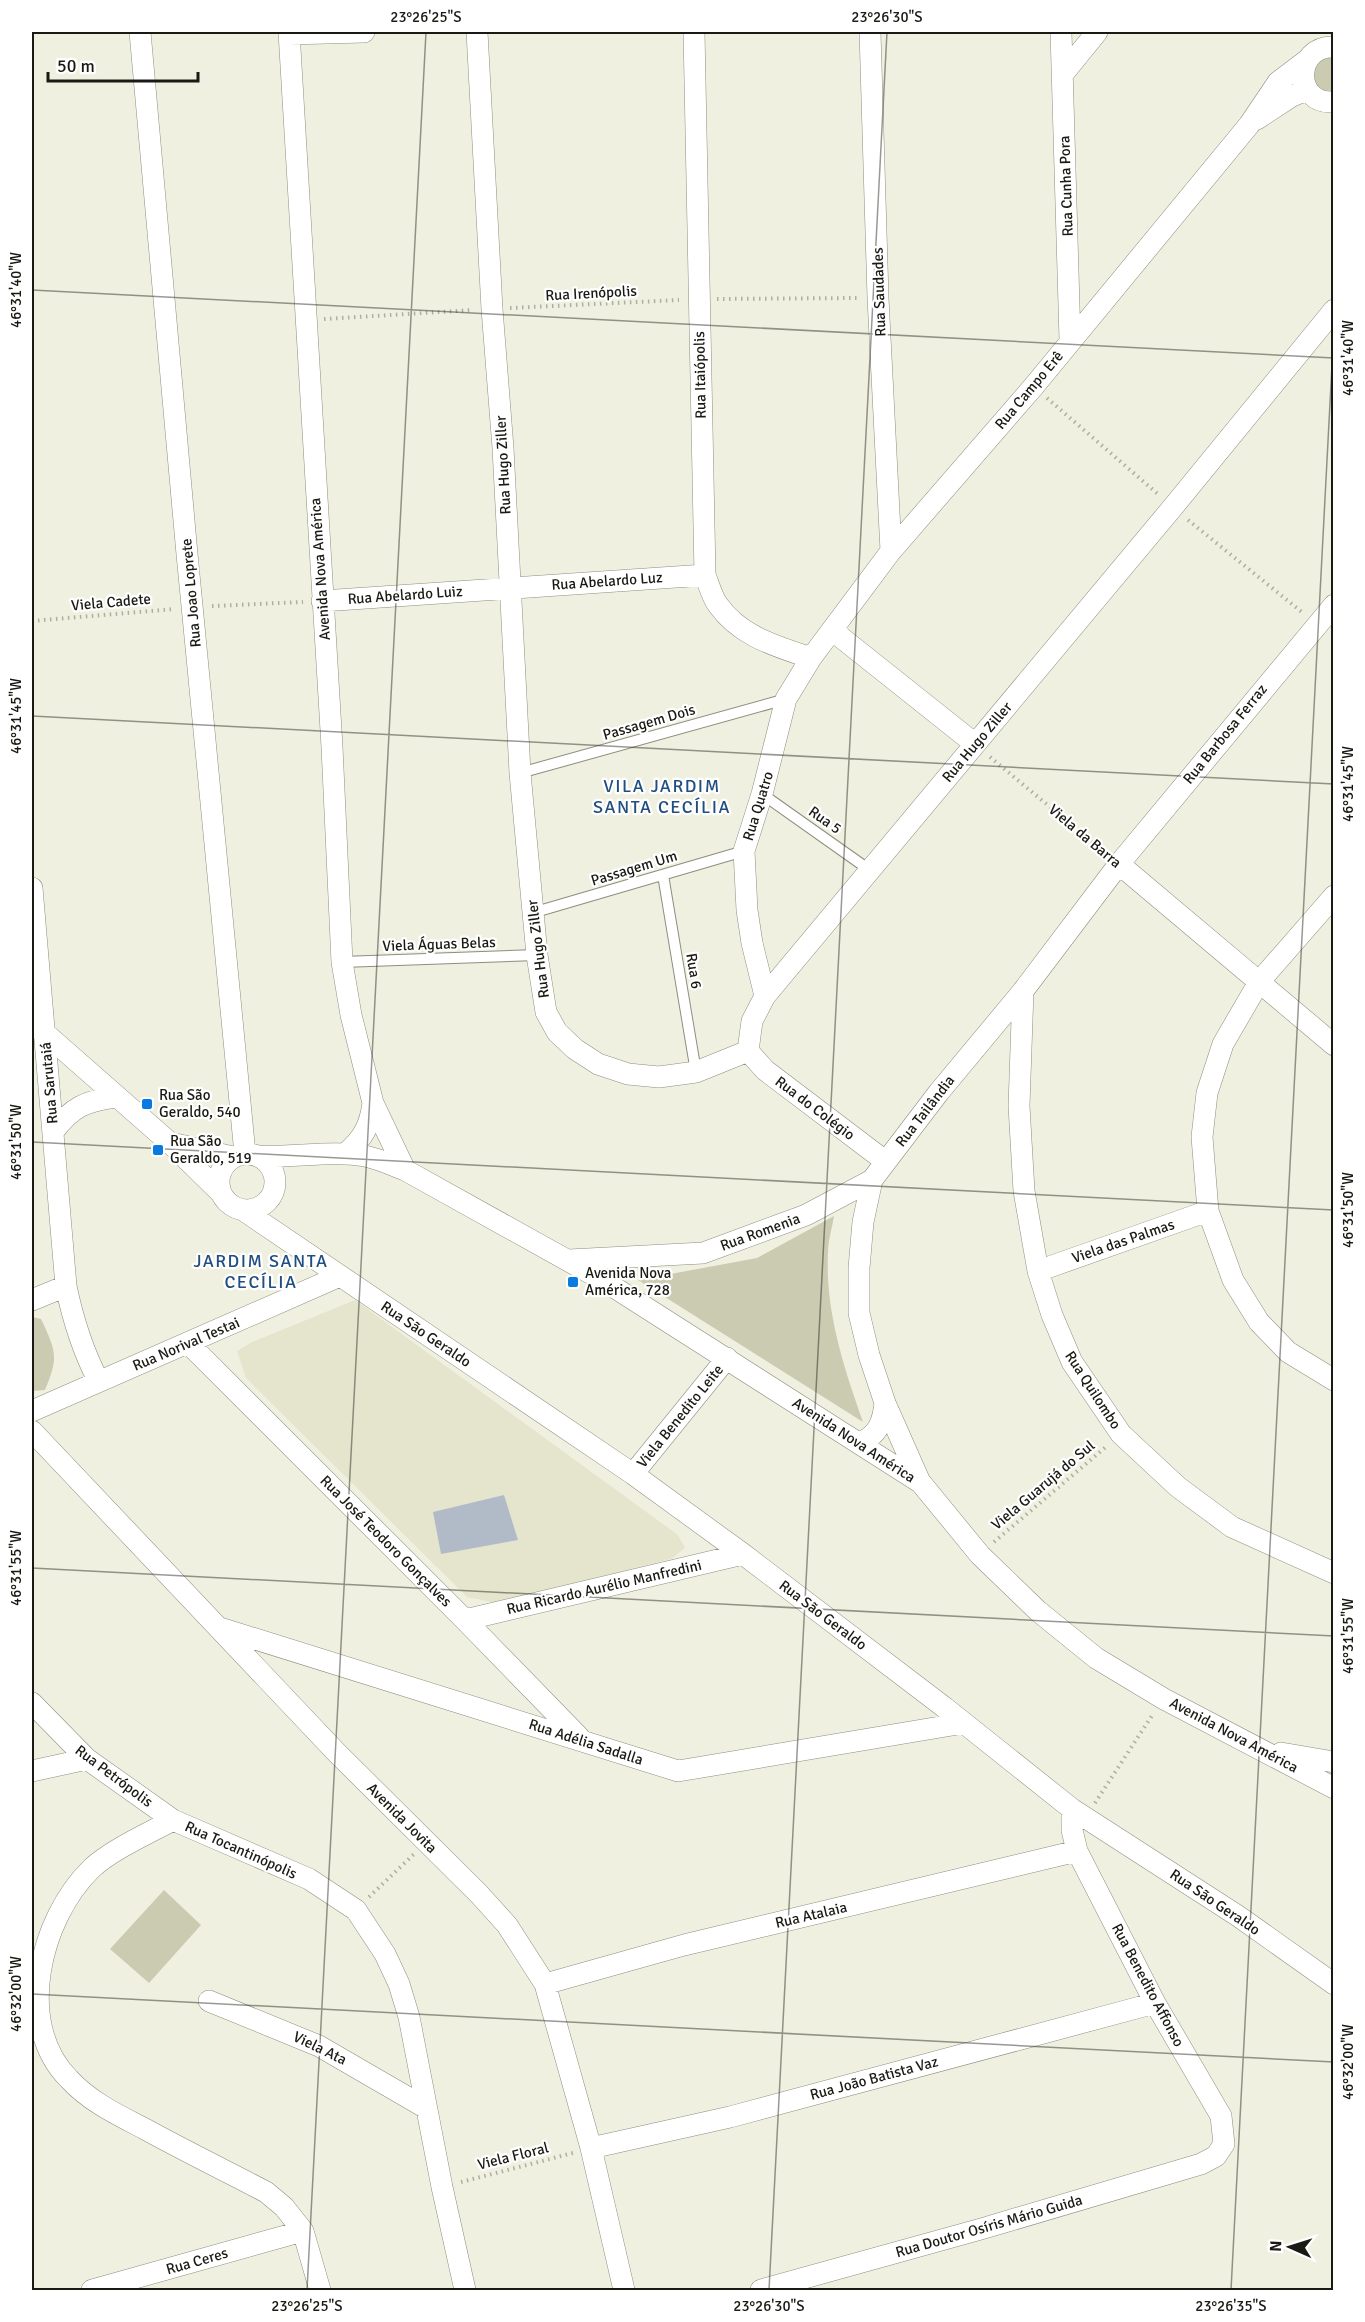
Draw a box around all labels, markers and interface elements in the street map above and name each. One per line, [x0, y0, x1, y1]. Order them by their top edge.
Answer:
text: 23°26'25"S [390, 8, 462, 26]
text: 23°26'30"S [851, 8, 923, 26]
scale bar [48, 45, 198, 83]
text: 50 m [57, 55, 95, 77]
street label: Rua Cunha Pora [1055, 135, 1077, 237]
street label: Rua Saudades [868, 247, 890, 337]
text: 46°31'40"W [7, 252, 25, 328]
street label: Rua Irenópolis [545, 282, 638, 304]
text: 46°31'40"W [1339, 320, 1357, 396]
street label: Rua Itaiópolis [690, 331, 710, 419]
street label: Rua Campo Erê [991, 347, 1067, 433]
street label: Rua Hugo Ziller [491, 415, 515, 515]
street label: Avenida Nova América [306, 497, 334, 641]
street label: Rua Joao Loprete [177, 538, 205, 648]
street label: Rua Abelardo Luz [551, 568, 663, 594]
street label: Rua Abelardo Luiz [347, 582, 463, 608]
street label: Viela Cadete [70, 590, 152, 614]
text: 46°31'45"W [7, 678, 25, 754]
street label: Rua Barbosa Ferraz [1179, 680, 1271, 788]
street label: Rua Hugo Ziller [938, 698, 1016, 786]
street label: Passagem Dois [601, 700, 698, 744]
text: 46°31'45"W [1339, 746, 1357, 822]
street label: Rua Quatro [739, 769, 777, 843]
district label: VILA JARDIM SANTA CECÍLIA [593, 775, 731, 818]
street label: Viela da Barra [1045, 800, 1125, 872]
street label: Rua 5 [805, 802, 845, 838]
street label: Passagem Um [589, 846, 679, 890]
street label: Rua Hugo Ziller [523, 898, 553, 999]
street label: Viela Águas Belas [382, 932, 496, 955]
street label: Rua 6 [682, 952, 706, 990]
street label: Rua Sarutaiá [36, 1041, 62, 1125]
street label: Rua do Colégio [772, 1072, 859, 1144]
street label: Rua Tailândia [892, 1072, 958, 1150]
place label: Rua São Geraldo, 540 [159, 1086, 241, 1121]
marker: Rua São Geraldo, 540 [140, 1097, 154, 1111]
text: 46°31'50"W [7, 1104, 25, 1180]
place label: Rua São Geraldo, 519 [170, 1132, 252, 1167]
marker: Rua São Geraldo, 519 [151, 1143, 165, 1157]
text: 46°31'50"W [1339, 1172, 1357, 1248]
street label: Rua Romenia [718, 1209, 802, 1255]
street label: Viela das Palmas [1069, 1215, 1177, 1267]
district label: JARDIM SANTA CECÍLIA [194, 1250, 328, 1293]
place label: Avenida Nova América, 728 [585, 1264, 671, 1299]
marker: Avenida Nova América, 728 [566, 1275, 580, 1289]
street label: Rua São Geraldo [377, 1297, 475, 1371]
street label: Rua Norival Testai [130, 1313, 242, 1375]
street label: Rua Quilombo [1061, 1348, 1125, 1433]
street label: Viela Benedito Leite [633, 1361, 727, 1471]
street label: Avenida Nova América [789, 1394, 919, 1486]
street label: Viela Guarujá do Sul [988, 1436, 1098, 1534]
street label: Rua José Teodoro Gonçalves [317, 1472, 456, 1611]
text: 46°31'55"W [7, 1530, 25, 1606]
street label: Rua Ricardo Aurélio Manfredini [505, 1556, 703, 1618]
street label: Rua São Geraldo [776, 1576, 871, 1654]
text: 46°31'55"W [1339, 1598, 1357, 1674]
street label: Avenida Nova América [1167, 1694, 1301, 1776]
street label: Rua Adélia Sadalla [526, 1715, 646, 1769]
street label: Rua Petrópolis [72, 1741, 157, 1811]
street label: Avenida Jovita [363, 1779, 441, 1857]
street label: Rua Tocantinópolis [182, 1817, 300, 1883]
street label: Rua São Geraldo [1166, 1865, 1264, 1939]
street label: Rua Atalaia [773, 1898, 849, 1932]
street label: Rua Benedito Affonso [1108, 1920, 1188, 2050]
text: 46°32'00"W [7, 1956, 25, 2032]
text: 46°32'00"W [1339, 2024, 1357, 2100]
street label: Viela Ata [290, 2027, 350, 2069]
street label: Rua João Batista Vaz [808, 2052, 940, 2104]
street label: Viela Floral [475, 2138, 551, 2174]
street label: Rua Doutor Osíris Mário Guida [893, 2191, 1085, 2261]
north arrow [1260, 2217, 1320, 2277]
text: N [1266, 2240, 1286, 2252]
street label: Rua Ceres [164, 2243, 230, 2278]
text: 23°26'25"S [271, 2297, 343, 2315]
text: 23°26'30"S [733, 2297, 805, 2315]
text: 23°26'35"S [1195, 2297, 1267, 2315]

